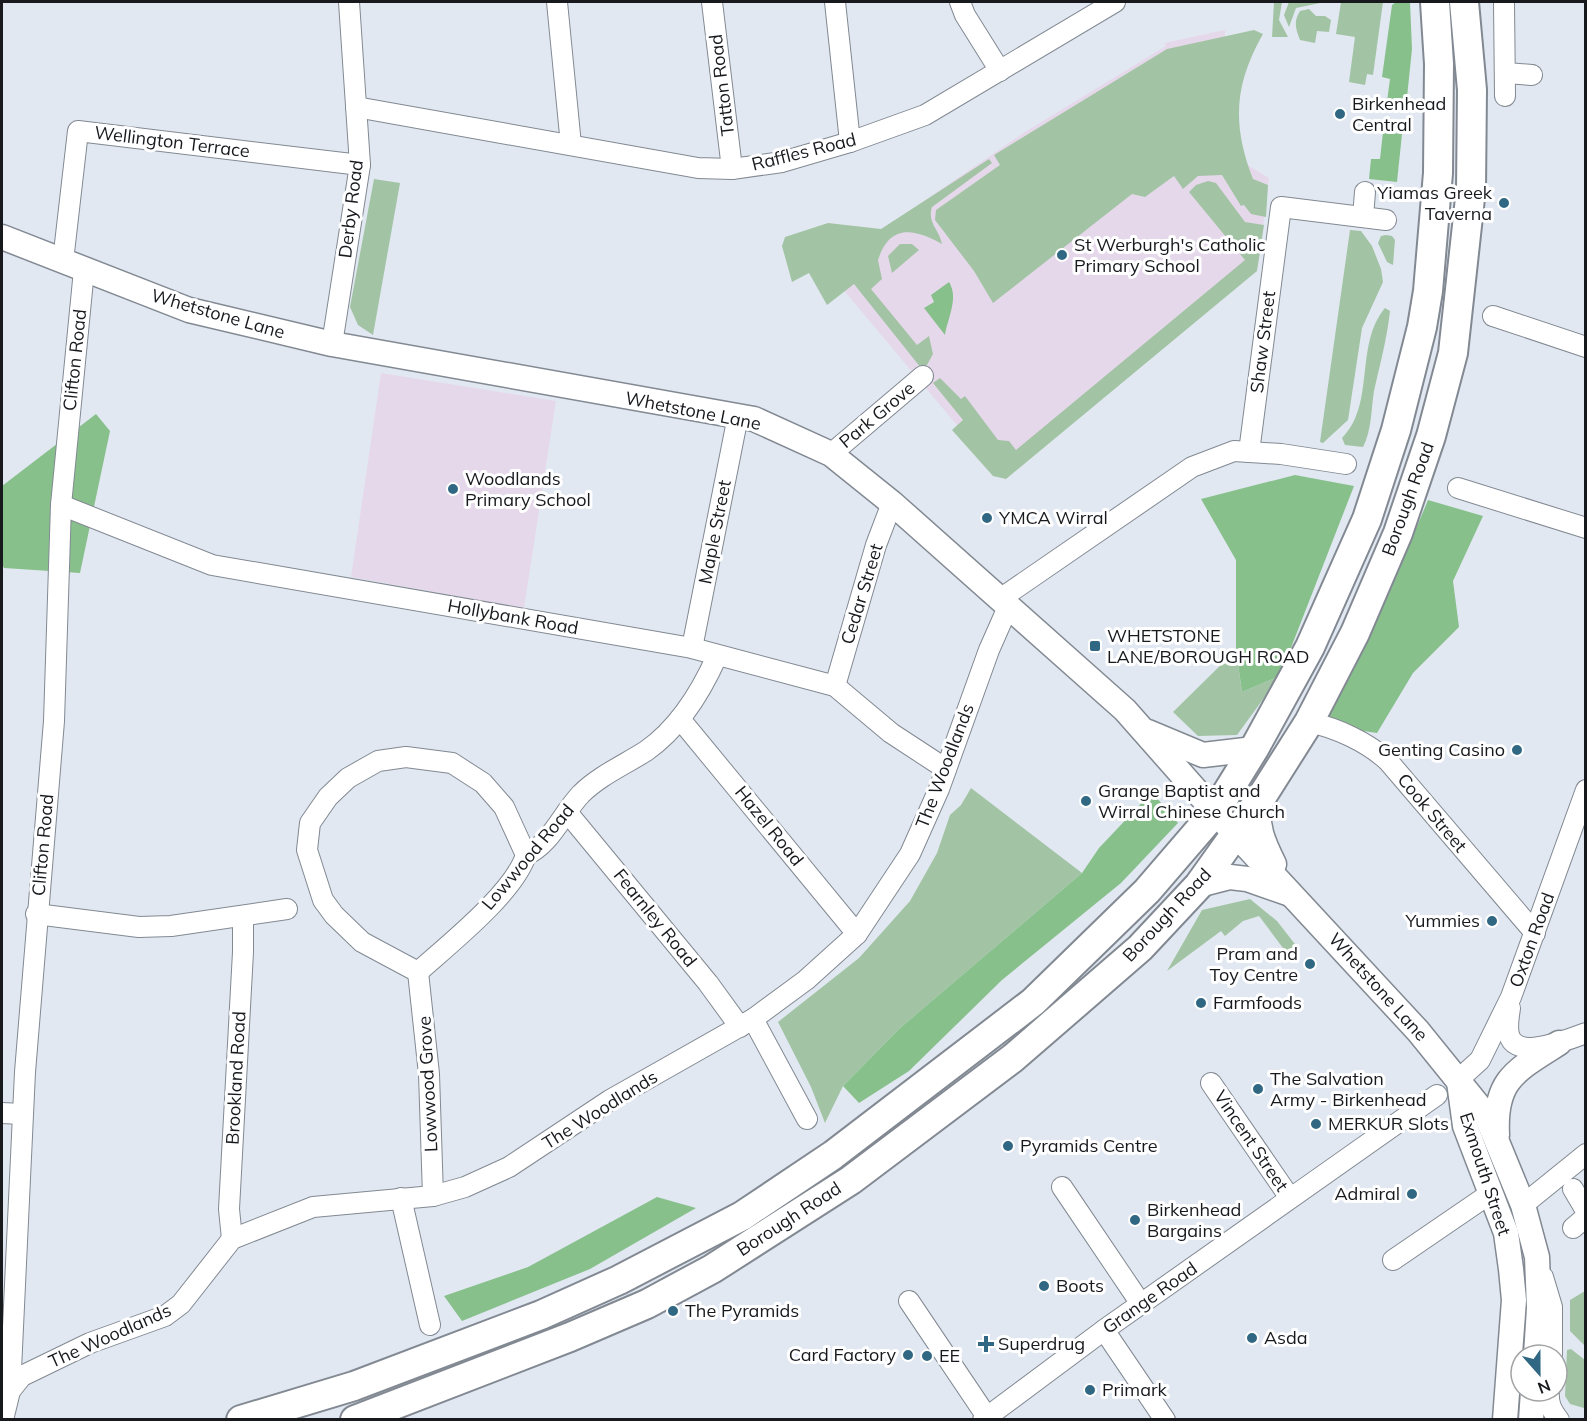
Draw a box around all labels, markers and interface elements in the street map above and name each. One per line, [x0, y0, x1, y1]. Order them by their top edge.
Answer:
street label: Tatton Road [704, 33, 739, 137]
place label: Birkenhead Central [1352, 92, 1446, 136]
marker: Birkenhead Central [1333, 107, 1347, 121]
street label: Wellington Terrace [93, 121, 251, 162]
street label: Raffles Road [749, 127, 859, 176]
street label: Derby Road [333, 158, 368, 259]
place label: Yiamas Greek Taverna [1376, 181, 1493, 225]
marker: Yiamas Greek Taverna [1497, 196, 1511, 210]
place label: St Werburgh's Catholic Primary School [1074, 233, 1266, 277]
marker: St Werburgh's Catholic Primary School [1055, 248, 1069, 262]
street label: Whetstone Lane [149, 283, 288, 344]
street label: Shaw Street [1245, 290, 1280, 394]
street label: Clifton Road [58, 308, 91, 412]
street label: Park Grove [834, 376, 919, 453]
street label: Whetstone Lane [623, 386, 763, 435]
street label: Borough Road [1376, 439, 1439, 559]
place label: Woodlands Primary School [465, 467, 591, 511]
street label: Maple Street [693, 478, 736, 586]
marker: Woodlands Primary School [446, 482, 460, 496]
place label: YMCA Wirral [998, 506, 1108, 529]
marker: YMCA Wirral [980, 511, 994, 525]
street label: Cedar Street [835, 541, 888, 647]
street label: Hollybank Road [446, 594, 580, 639]
place label: WHETSTONE LANE/BOROUGH ROAD [1107, 624, 1309, 668]
marker: WHETSTONE LANE/BOROUGH ROAD [1088, 639, 1102, 653]
street label: The Woodlands [910, 700, 979, 831]
place label: Genting Casino [1378, 738, 1505, 761]
marker: Genting Casino [1510, 743, 1524, 757]
street label: Cook Street [1393, 769, 1472, 857]
place label: Grange Baptist and Wirral Chinese Church [1098, 779, 1285, 823]
street label: Hazel Road [730, 781, 809, 870]
street label: Clifton Road [27, 793, 58, 897]
marker: Grange Baptist and Wirral Chinese Church [1079, 794, 1093, 808]
street label: Lowwood Road [477, 799, 579, 914]
street label: Borough Road [1117, 863, 1216, 966]
street label: Fearnley Road [609, 864, 702, 971]
street label: Oxton Road [1504, 889, 1559, 990]
place label: Yummies [1404, 909, 1480, 932]
marker: Yummies [1485, 914, 1499, 928]
street label: Whetstone Lane [1324, 928, 1433, 1046]
place label: Pram and Toy Centre [1210, 942, 1298, 986]
marker: Pram and Toy Centre [1303, 957, 1317, 971]
place label: Farmfoods [1213, 991, 1302, 1014]
marker: Farmfoods [1194, 996, 1208, 1010]
street label: Brookland Road [221, 1011, 250, 1145]
street label: Lowwood Grove [412, 1015, 443, 1153]
street label: The Woodlands [538, 1065, 662, 1154]
place label: The Salvation Army - Birkenhead [1270, 1067, 1427, 1111]
marker: The Salvation Army - Birkenhead [1251, 1082, 1265, 1096]
street label: Vincent Street [1209, 1086, 1294, 1196]
street label: Exmouth Street [1455, 1109, 1516, 1238]
place label: MERKUR Slots [1328, 1112, 1449, 1135]
marker: MERKUR Slots [1309, 1117, 1323, 1131]
place label: Pyramids Centre [1020, 1134, 1158, 1157]
marker: Pyramids Centre [1001, 1139, 1015, 1153]
street label: Borough Road [732, 1176, 845, 1261]
place label: Admiral [1334, 1182, 1400, 1205]
marker: Admiral [1405, 1187, 1419, 1201]
place label: Birkenhead Bargains [1147, 1198, 1241, 1242]
marker: Birkenhead Bargains [1128, 1213, 1142, 1227]
street label: Grange Road [1098, 1256, 1202, 1339]
place label: Boots [1056, 1274, 1104, 1297]
marker: Boots [1037, 1279, 1051, 1293]
street label: The Woodlands [45, 1298, 175, 1373]
place label: The Pyramids [685, 1299, 799, 1322]
marker: The Pyramids [666, 1304, 680, 1318]
place label: Asda [1264, 1326, 1308, 1349]
marker: Asda [1245, 1331, 1259, 1345]
place label: Superdrug [998, 1332, 1085, 1355]
marker: Superdrug [979, 1337, 993, 1351]
place label: Card Factory [789, 1343, 896, 1366]
north arrow [1509, 1343, 1569, 1403]
place label: EE [939, 1344, 960, 1367]
marker: Card Factory [901, 1348, 915, 1362]
marker: EE [920, 1349, 934, 1363]
text: N [1535, 1376, 1554, 1399]
place label: Primark [1102, 1378, 1167, 1401]
marker: Primark [1083, 1383, 1097, 1397]

